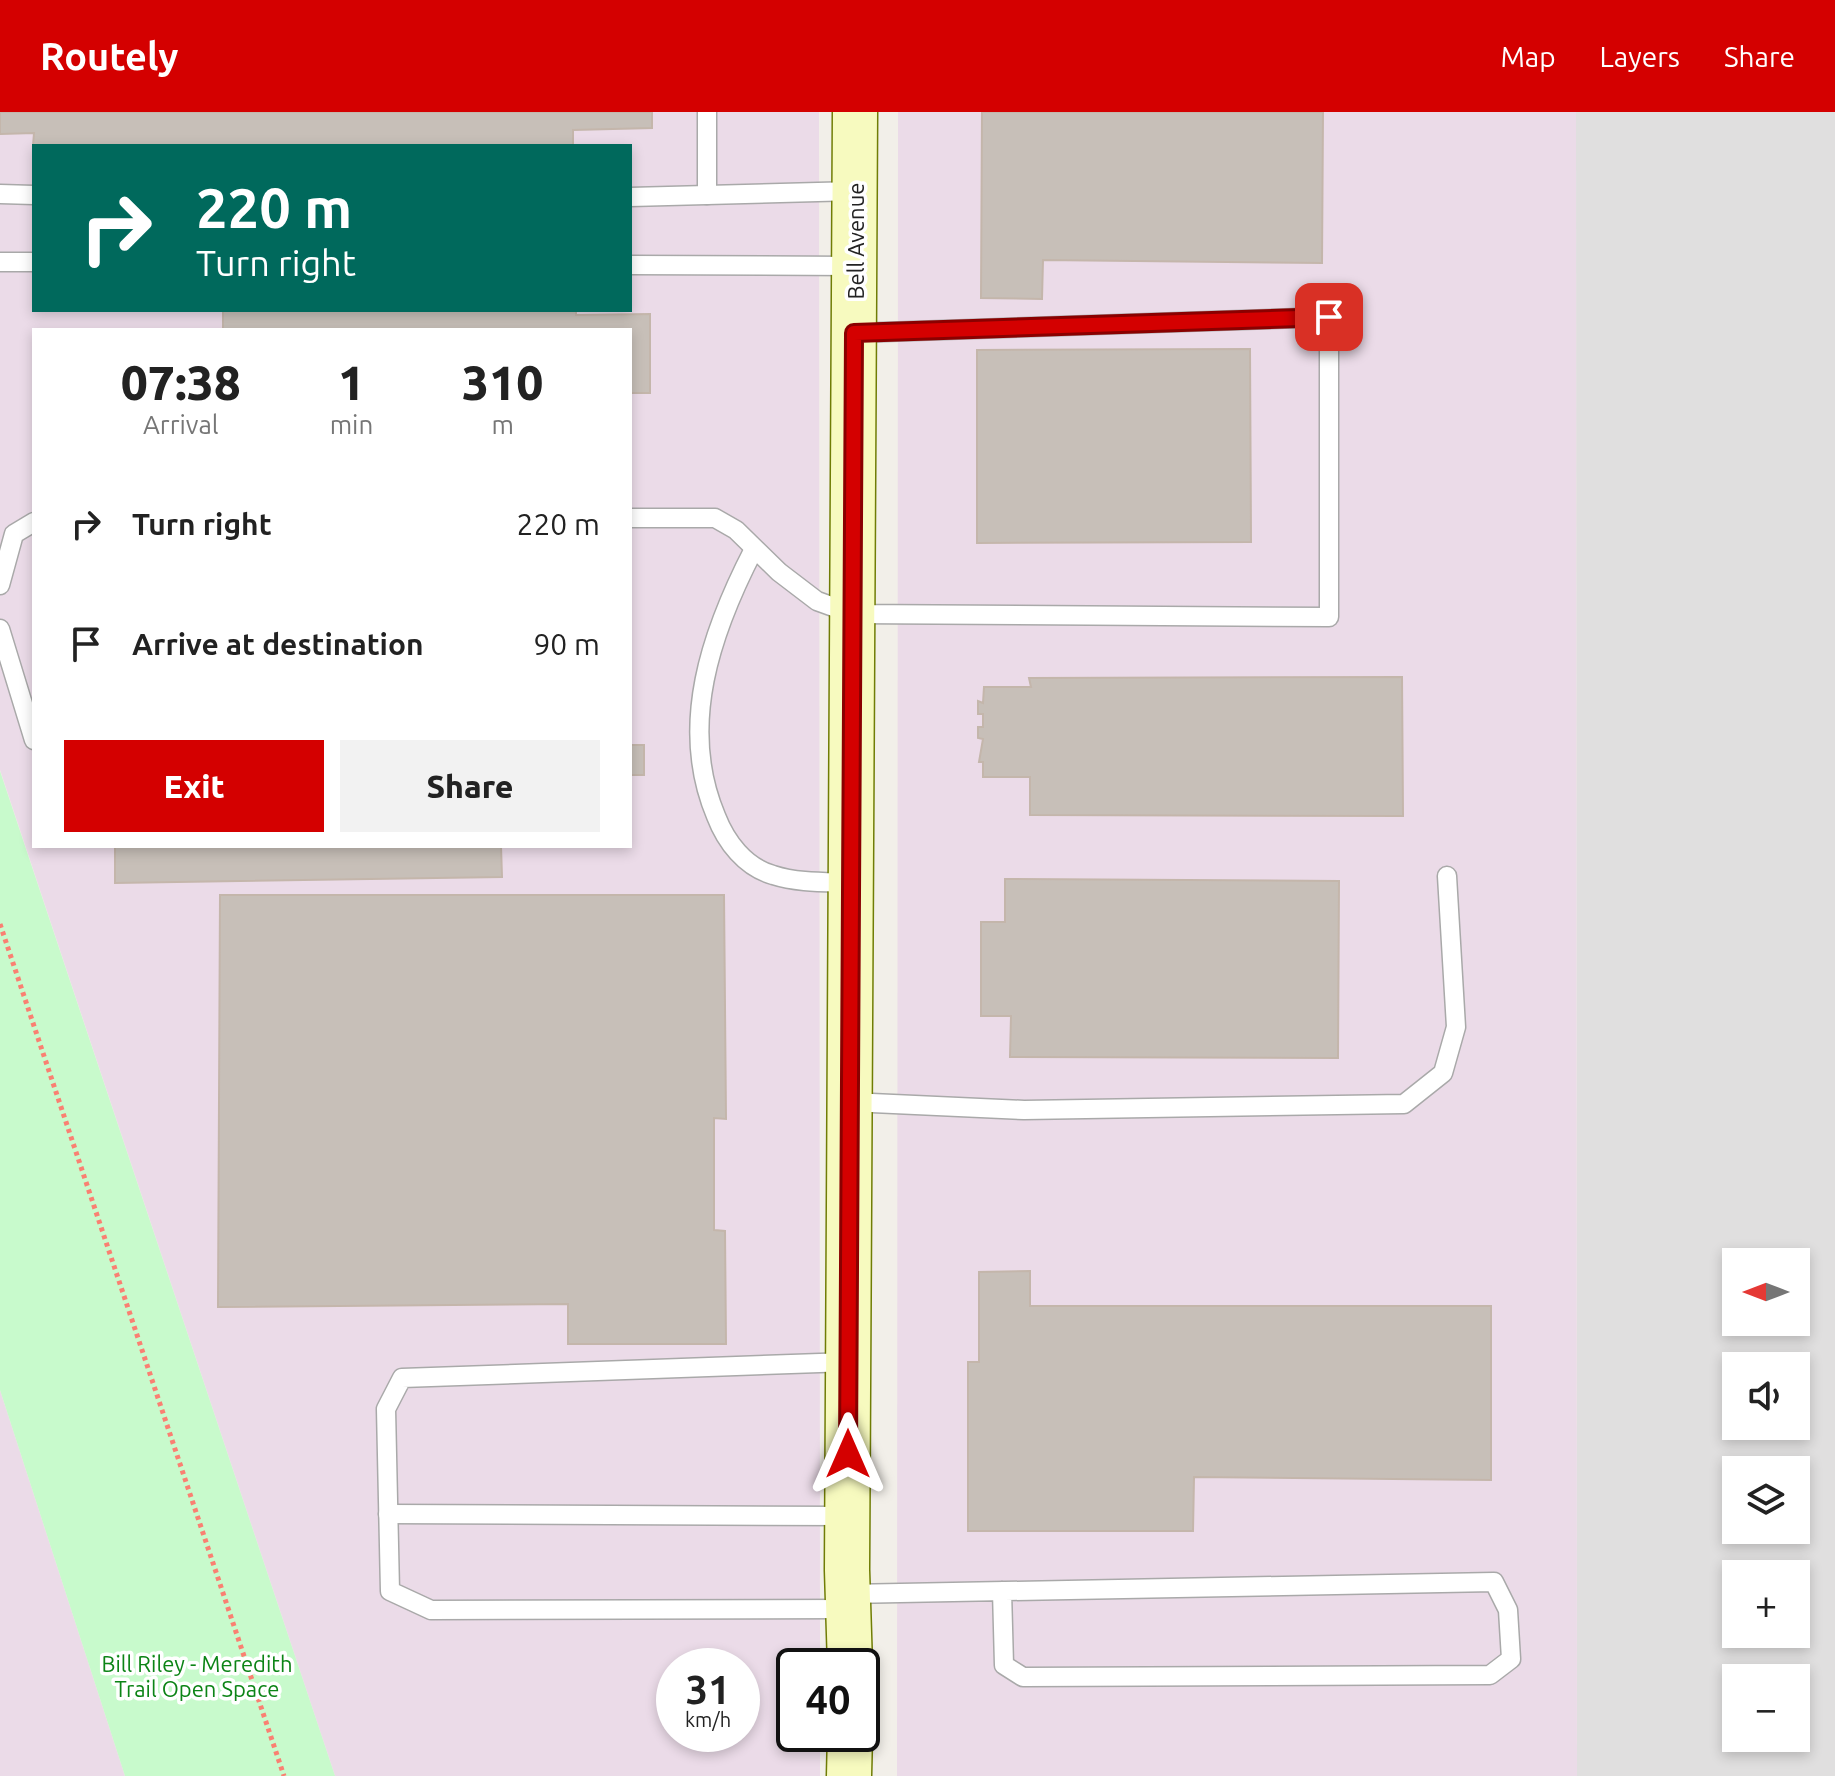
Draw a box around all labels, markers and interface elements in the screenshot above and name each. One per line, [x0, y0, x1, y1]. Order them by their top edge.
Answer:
text: Routely [40, 35, 178, 77]
text: Map [1500, 41, 1556, 72]
text: Layers [1600, 41, 1680, 72]
text: Share [1724, 41, 1795, 72]
icon: right [64, 176, 168, 280]
text: 220 m [196, 176, 352, 239]
street label: Bell Avenue [843, 183, 868, 299]
text: Turn right [196, 242, 356, 283]
pin [1295, 283, 1363, 351]
icon: arrive [1307, 295, 1351, 339]
text: 07:38 [121, 355, 241, 409]
text: 1 [338, 355, 365, 409]
text: 310 [462, 355, 543, 409]
text: Arrival [143, 410, 219, 439]
text: min [330, 410, 373, 439]
text: m [491, 410, 514, 439]
icon: right [64, 502, 108, 546]
text: Turn right [132, 507, 272, 541]
text: 220 m [516, 507, 600, 541]
icon: arrive [64, 622, 108, 666]
text: Arrive at destination [132, 627, 424, 661]
text: 90 m [533, 627, 600, 661]
button: Exit [64, 740, 324, 832]
button: Share [340, 740, 600, 832]
north arrow [1722, 1248, 1810, 1336]
map controls [1722, 1248, 1810, 1752]
button: sound [1722, 1352, 1810, 1440]
position arrow [806, 1412, 890, 1496]
button: layers [1722, 1456, 1810, 1544]
button: + [1722, 1560, 1810, 1648]
speed limit sign: 40 [776, 1648, 880, 1752]
park label: Bill Riley - Meredith Trail Open Space [101, 1651, 293, 1701]
button: − [1722, 1664, 1810, 1752]
text: 31 [685, 1667, 731, 1712]
text: km/h [685, 1708, 731, 1731]

